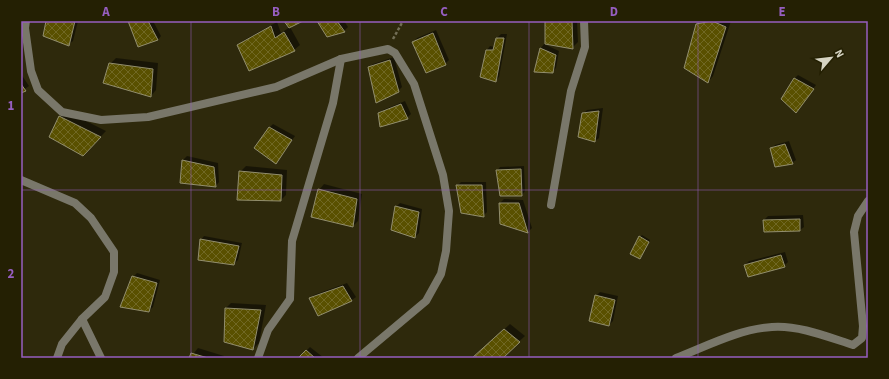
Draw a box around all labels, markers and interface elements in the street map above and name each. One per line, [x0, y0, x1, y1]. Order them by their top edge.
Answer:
text: A [101, 3, 110, 21]
text: B [272, 3, 280, 21]
text: C [440, 3, 448, 21]
text: D [610, 3, 618, 21]
text: E [778, 3, 786, 21]
north arrow [811, 38, 851, 78]
text: N [831, 47, 848, 60]
text: 1 [8, 97, 15, 115]
text: 2 [8, 265, 15, 283]

